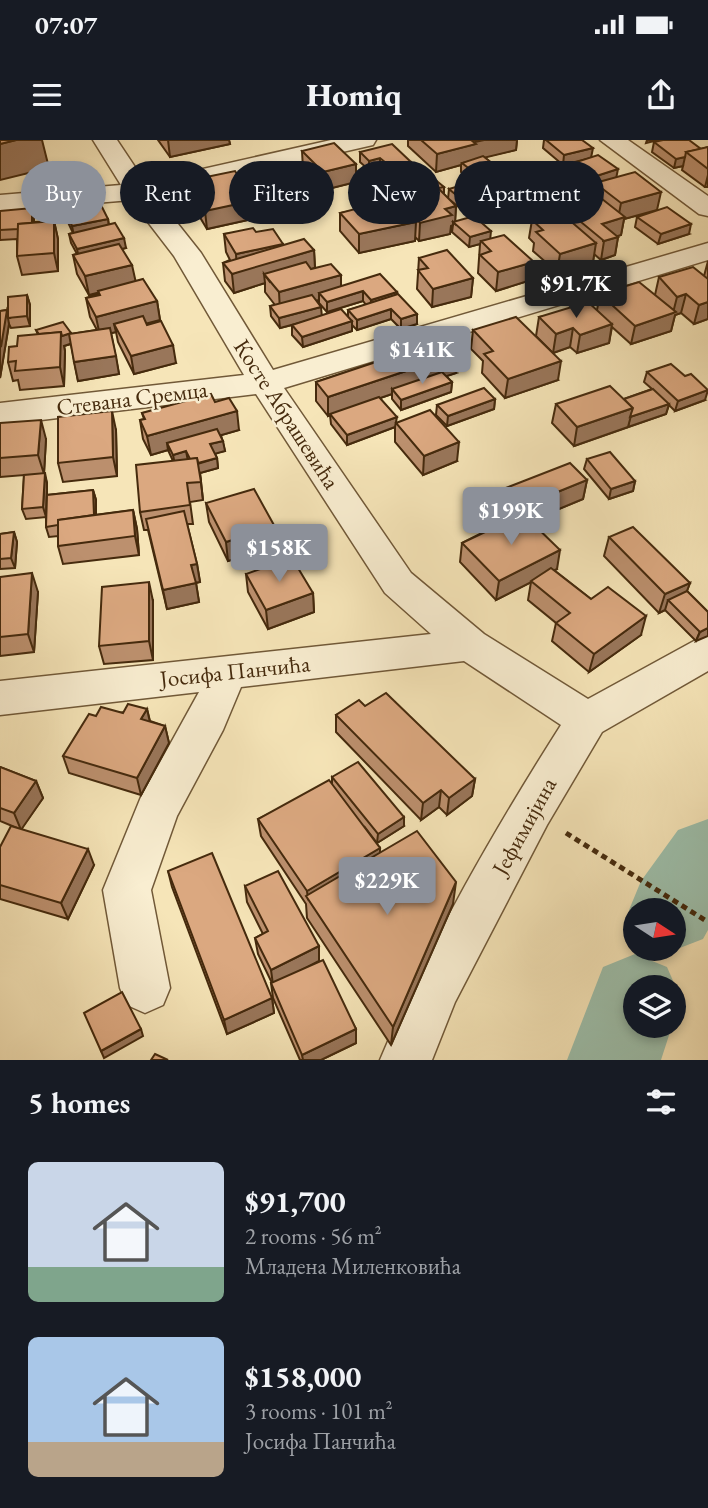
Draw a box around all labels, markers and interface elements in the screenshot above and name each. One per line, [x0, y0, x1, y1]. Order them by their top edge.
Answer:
text: 07:07 [35, 8, 97, 42]
text: Homiq [307, 74, 401, 116]
icon: menu [28, 76, 66, 114]
icon: share [642, 76, 680, 114]
chip: Buy [21, 161, 106, 224]
chip: Rent [120, 161, 215, 224]
chip: Filters [229, 161, 334, 224]
chip: New [348, 161, 440, 224]
chip: Apartment [454, 161, 604, 224]
pin: $91.7K [519, 260, 633, 320]
text: $91.7K [541, 268, 611, 298]
pin: $141K [373, 327, 471, 386]
street label: Косте Абрашевића [227, 333, 347, 496]
text: $141K [390, 334, 454, 364]
street label: Стевана Сремца [55, 374, 210, 422]
pin: $199K [462, 488, 560, 547]
text: $199K [479, 495, 543, 525]
pin: $158K [230, 524, 328, 584]
text: $158K [247, 532, 311, 562]
street label: Јосифа Панчића [156, 648, 312, 694]
street label: Јефимијина [484, 771, 563, 882]
pin: $229K [338, 858, 436, 917]
text: $229K [355, 865, 419, 895]
north arrow [623, 898, 686, 961]
map controls [623, 898, 686, 1038]
button: layers [623, 975, 686, 1038]
text: 5 homes [28, 1083, 130, 1122]
icon: filters [642, 1083, 680, 1121]
text: $91,700 [245, 1182, 346, 1221]
icon: home [84, 1190, 168, 1274]
text: 2 rooms · 56 m² [245, 1221, 382, 1251]
text: Младена Миленковића [245, 1251, 461, 1281]
text: $158,000 [245, 1357, 361, 1396]
icon: home [84, 1365, 168, 1449]
text: 3 rooms · 101 m² [245, 1396, 393, 1426]
text: Јосифа Панчића [245, 1426, 396, 1456]

